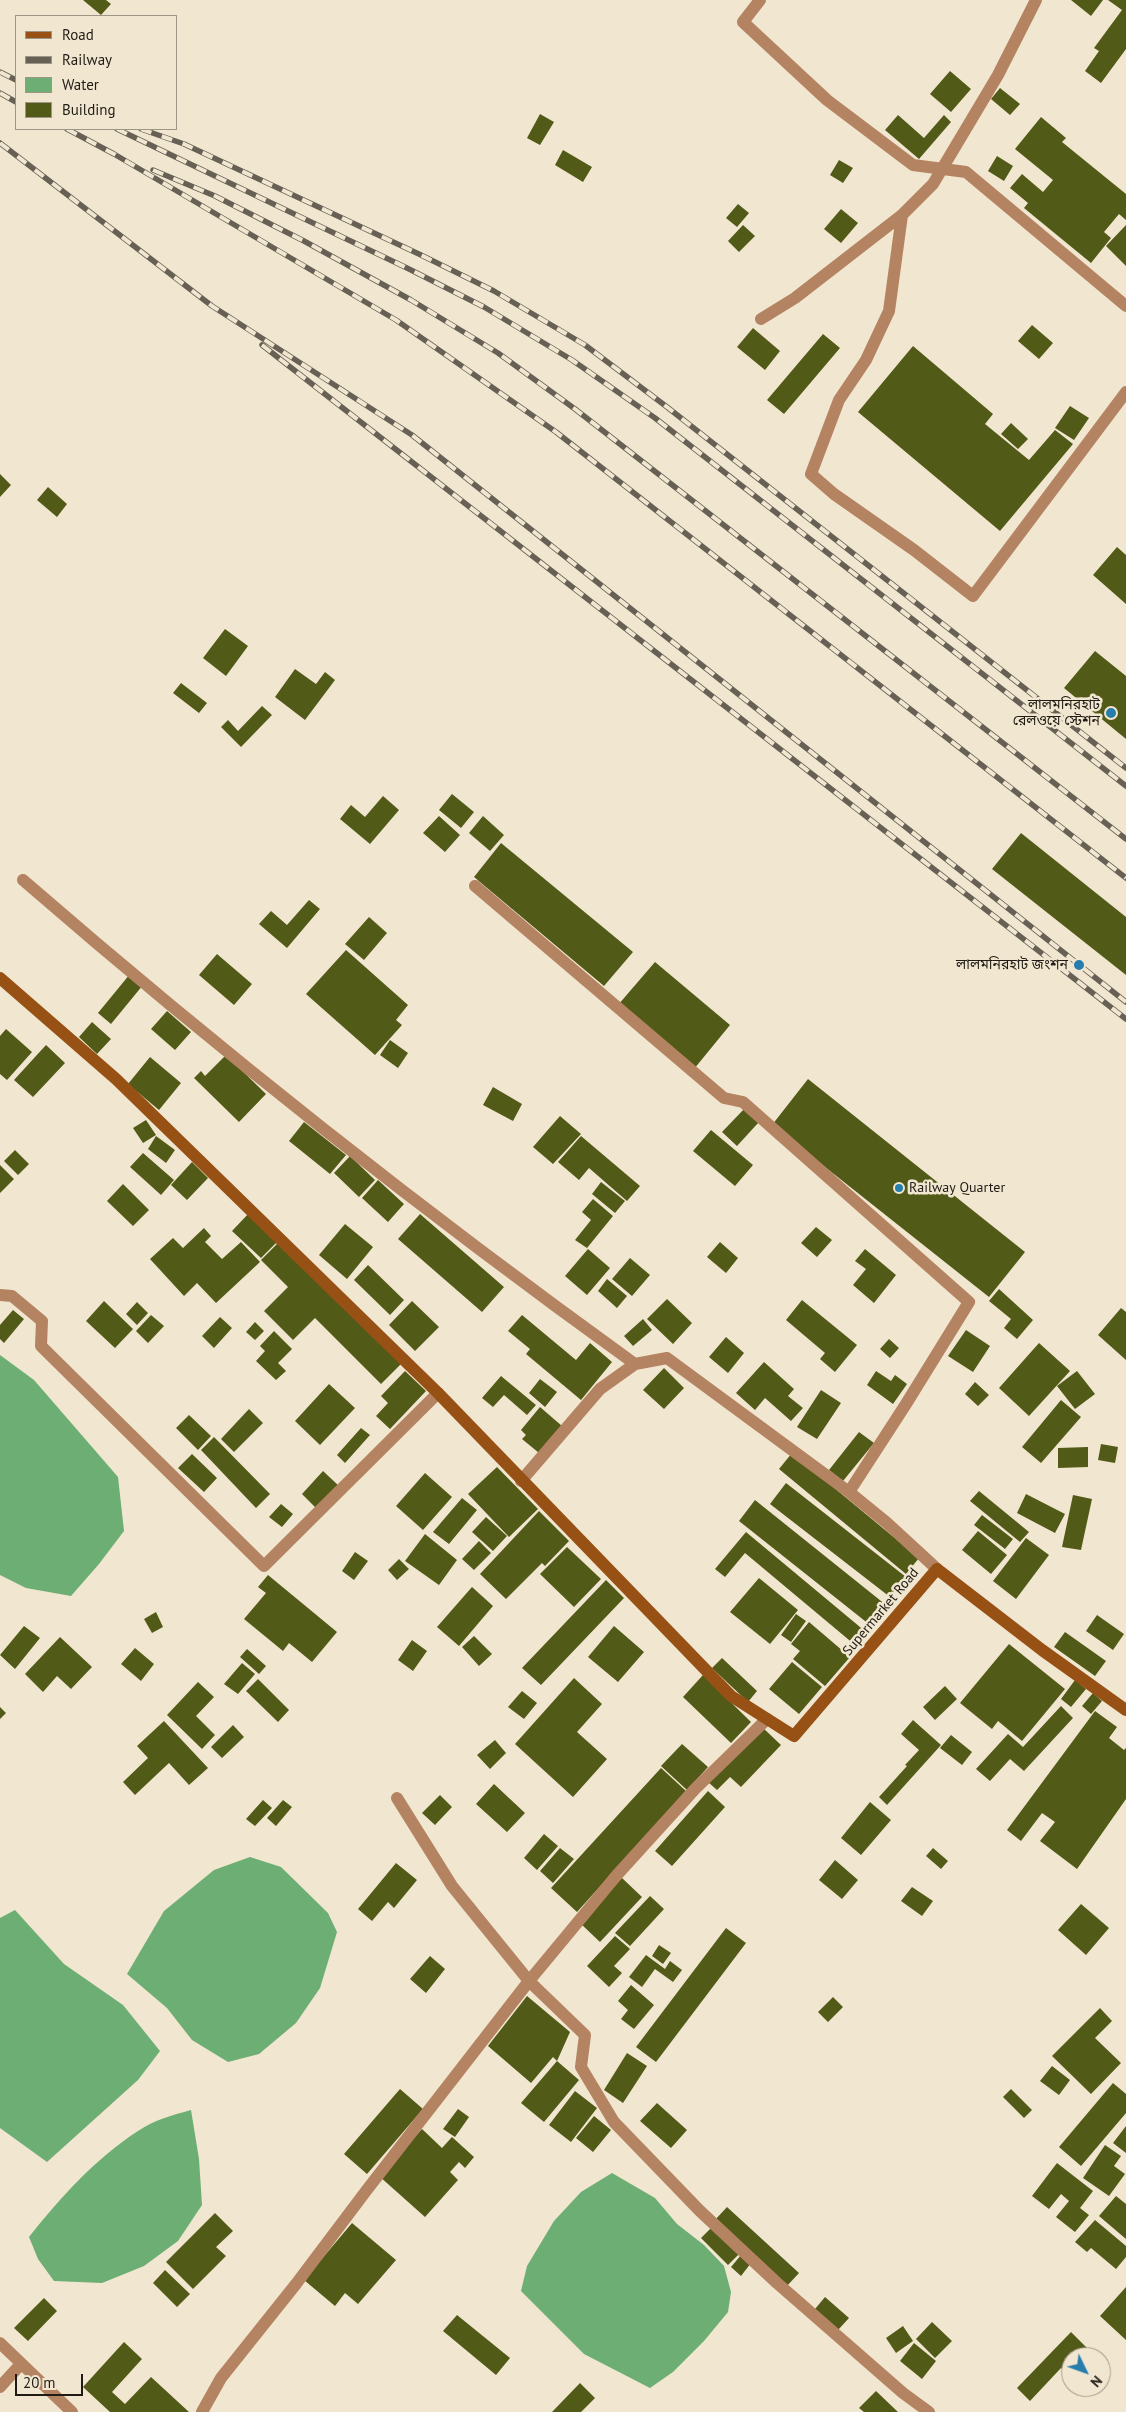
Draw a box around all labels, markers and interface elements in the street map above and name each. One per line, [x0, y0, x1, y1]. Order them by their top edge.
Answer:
legend [15, 15, 178, 130]
text: Road [62, 25, 94, 44]
text: Railway [62, 50, 112, 69]
text: Water [62, 75, 99, 94]
text: Building [62, 100, 116, 119]
place label: লালমনিরহাট রেলওয়ে স্টেশন [1013, 697, 1100, 730]
marker: লালমনিরহাট রেলওয়ে স্টেশন [1104, 706, 1118, 720]
place label: লালমনিরহাট জংশন [956, 957, 1068, 973]
marker: লালমনিরহাট জংশন [1072, 958, 1086, 972]
place label: Railway Quarter [909, 1180, 1005, 1196]
marker: Railway Quarter [893, 1182, 905, 1194]
street label: Supermarket Road [839, 1565, 923, 1659]
north arrow [1061, 2347, 1111, 2397]
scale bar [18, 2364, 85, 2396]
text: N [1087, 2372, 1106, 2391]
text: 20 m [23, 2373, 56, 2392]

